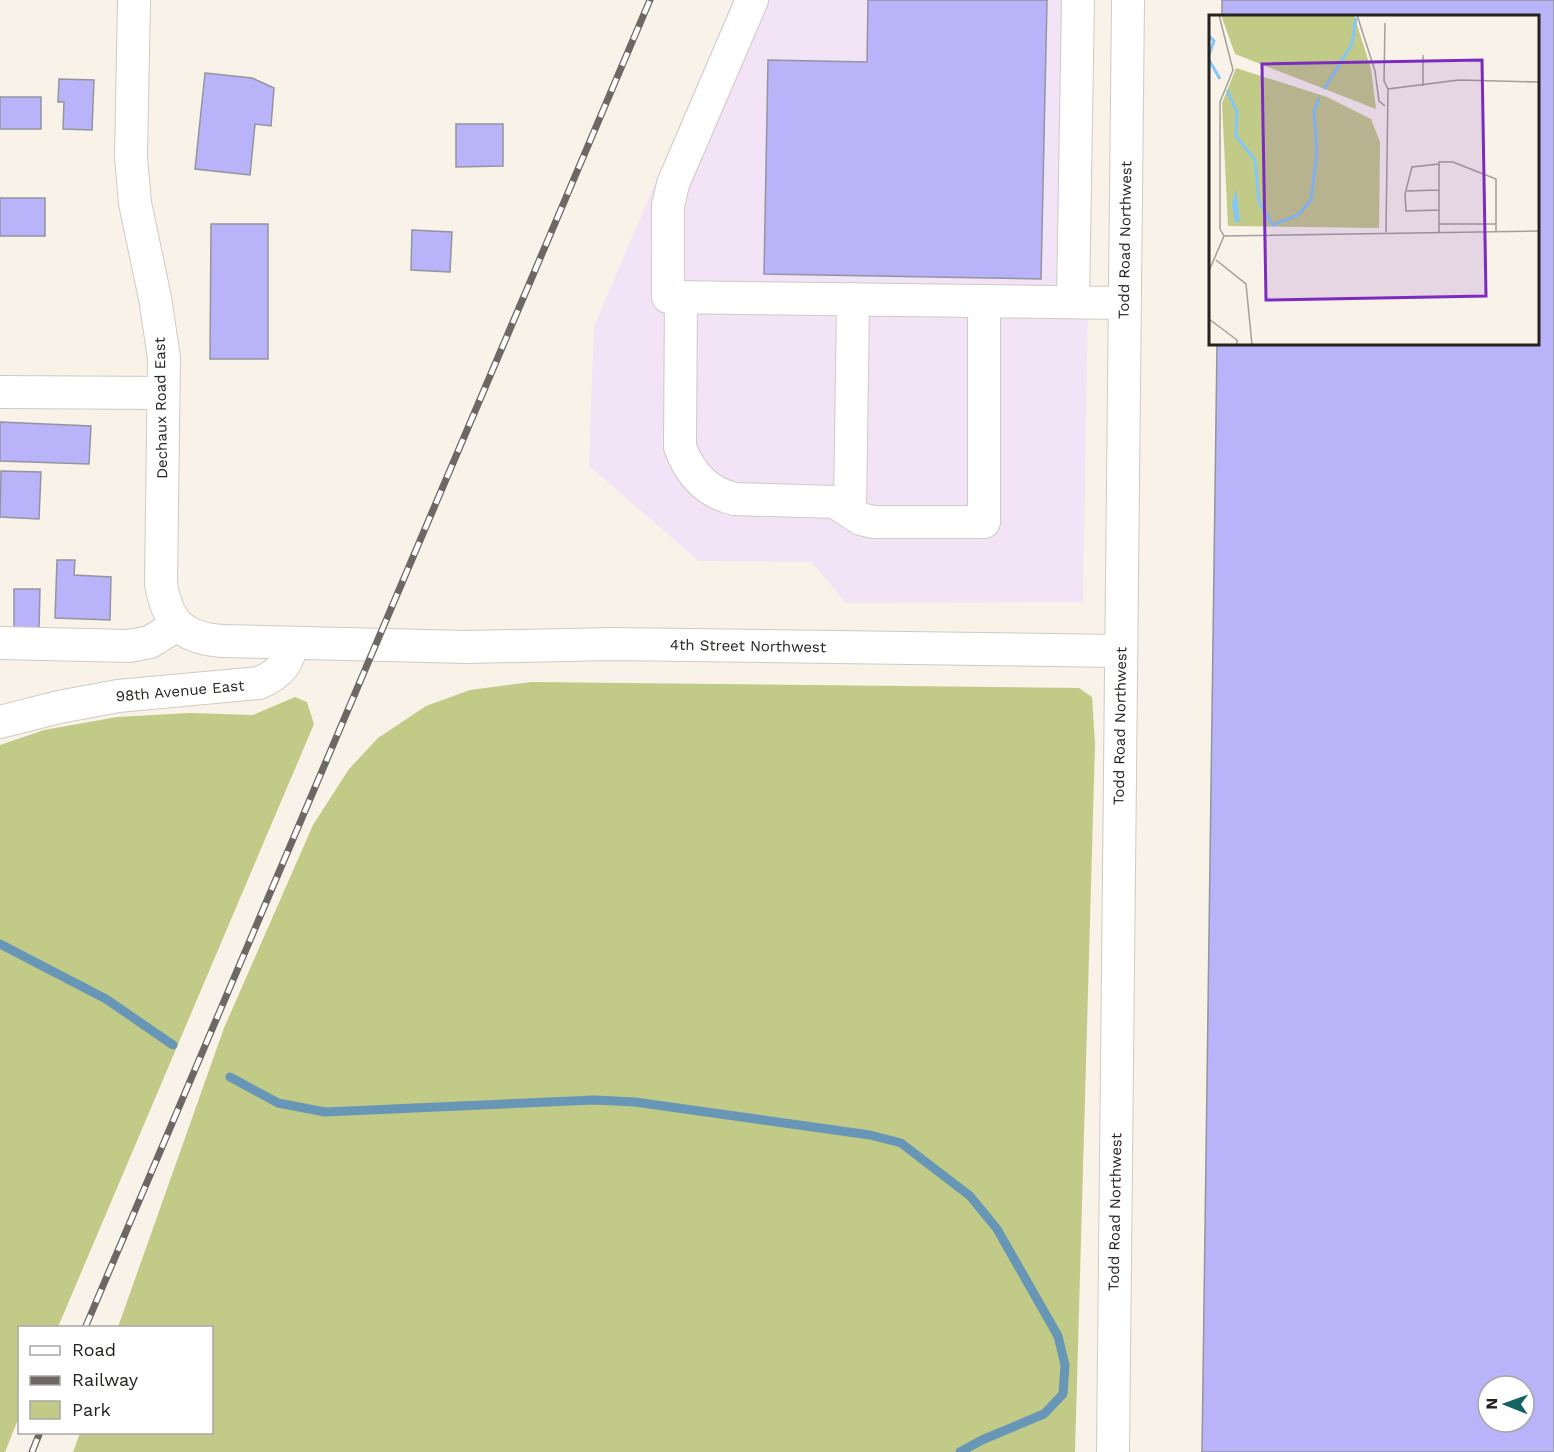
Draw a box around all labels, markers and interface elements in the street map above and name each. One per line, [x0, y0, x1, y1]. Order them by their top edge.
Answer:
inset map [1209, 15, 1539, 345]
street label: Todd Road Northwest [1115, 160, 1135, 319]
street label: Dechaux Road East [151, 336, 171, 479]
street label: 4th Street Northwest [670, 636, 827, 656]
street label: Todd Road Northwest [1110, 646, 1130, 805]
street label: 98th Avenue East [115, 676, 246, 706]
street label: Todd Road Northwest [1105, 1132, 1125, 1291]
legend [18, 1326, 213, 1434]
text: Road [72, 1339, 116, 1360]
text: Railway [72, 1369, 139, 1390]
north arrow [1476, 1374, 1536, 1434]
text: N [1482, 1398, 1501, 1410]
text: Park [72, 1399, 111, 1420]

